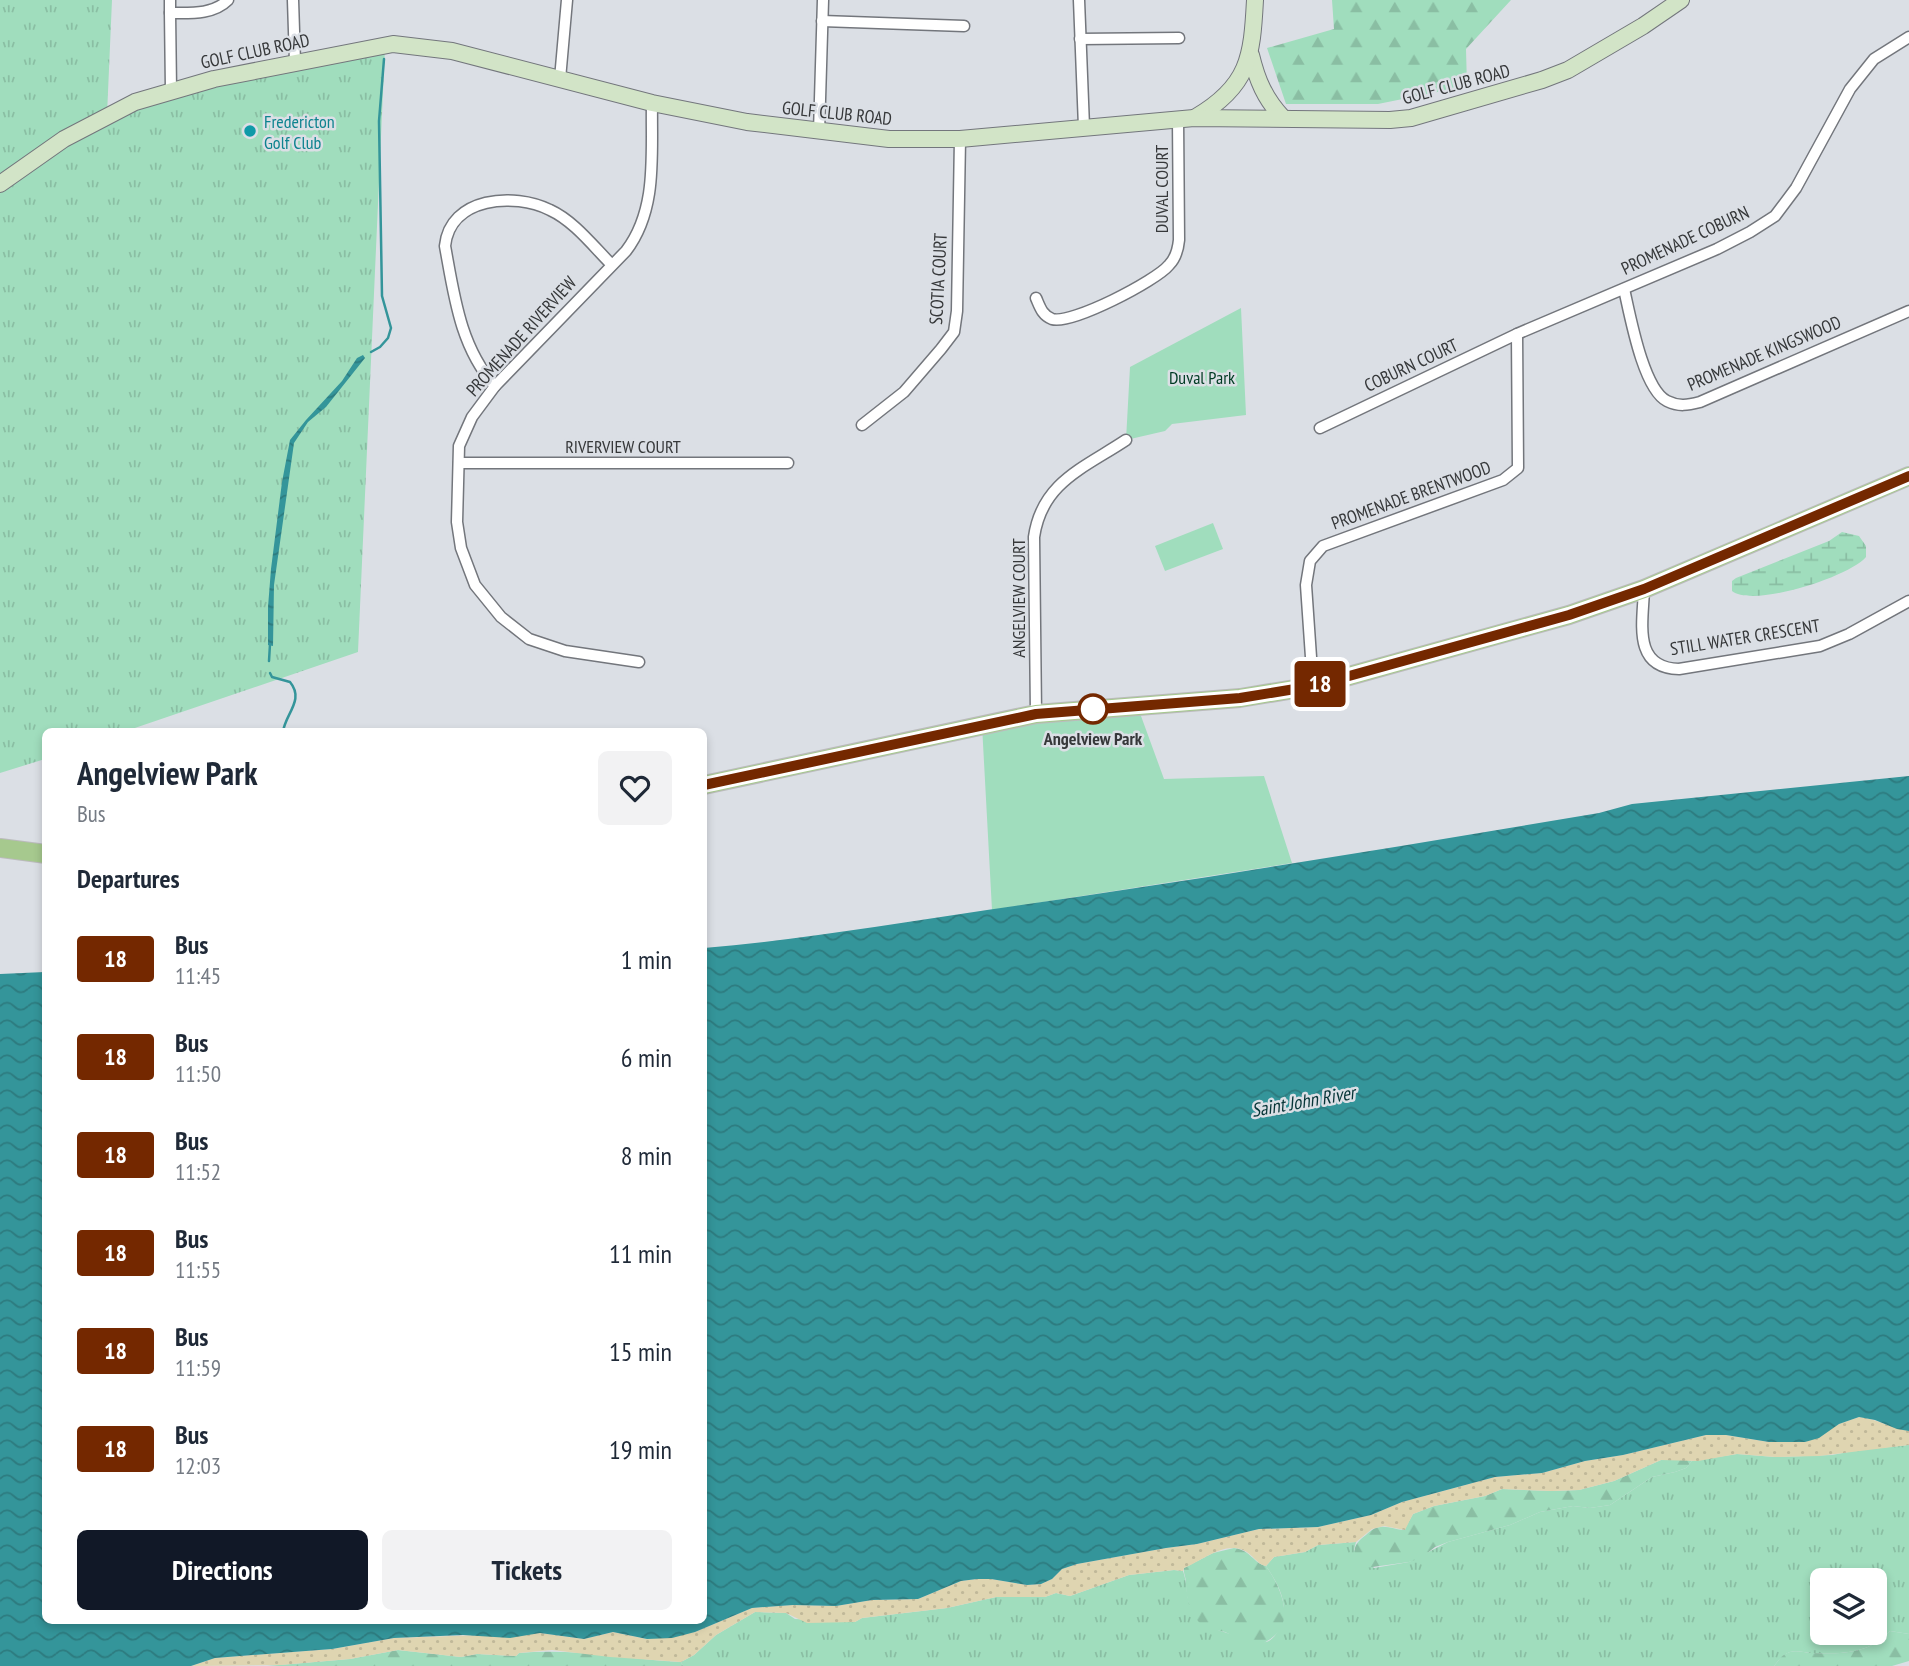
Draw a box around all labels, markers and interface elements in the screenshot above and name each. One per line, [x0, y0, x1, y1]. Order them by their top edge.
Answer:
street label: GOLF CLUB ROAD [199, 28, 311, 74]
street label: GOLF CLUB ROAD [1400, 59, 1512, 109]
street label: GOLF CLUB ROAD [781, 96, 893, 130]
place label: Fredericton Golf Club [264, 110, 335, 154]
marker: Fredericton Golf Club [242, 123, 258, 139]
street label: DUVAL COURT [1150, 145, 1173, 233]
street label: PROMENADE COBURN [1617, 200, 1753, 280]
street label: SCOTIA COURT [924, 233, 952, 325]
street label: PROMENADE RIVERVIEW [461, 271, 581, 401]
street label: PROMENADE KINGSWOOD [1684, 310, 1844, 396]
street label: COBURN COURT [1361, 333, 1461, 397]
park label: Duval Park [1169, 366, 1235, 389]
street label: RIVERVIEW COURT [565, 435, 681, 458]
street label: PROMENADE BRENTWOOD [1328, 455, 1494, 535]
street label: ANGELVIEW COURT [1007, 538, 1030, 658]
street label: STILL WATER CRESCENT [1669, 614, 1821, 660]
line badge: 18 [1288, 661, 1352, 707]
text: 18 [1309, 668, 1331, 699]
marker: Angelview Park [1078, 694, 1108, 724]
place label: Angelview Park [1043, 727, 1143, 750]
text: Angelview Park [77, 751, 257, 794]
button: heart [598, 751, 672, 825]
text: Bus [77, 799, 106, 828]
text: Departures [77, 862, 180, 895]
text: Bus [175, 928, 208, 961]
text: 18 [104, 943, 127, 974]
text: 1 min [621, 943, 672, 976]
text: 11:45 [175, 961, 221, 990]
text: Bus [175, 1026, 208, 1059]
text: 18 [104, 1041, 127, 1072]
text: 6 min [621, 1041, 672, 1074]
text: 11:50 [175, 1059, 221, 1088]
water label: Saint John River [1249, 1080, 1359, 1122]
text: Bus [175, 1124, 208, 1157]
text: 18 [104, 1139, 127, 1170]
text: 8 min [621, 1139, 672, 1172]
text: 11:52 [175, 1157, 221, 1186]
text: Bus [175, 1222, 208, 1255]
text: 18 [104, 1237, 127, 1268]
text: 11 min [609, 1237, 672, 1270]
text: 11:55 [175, 1255, 221, 1284]
text: Bus [175, 1320, 208, 1353]
text: 18 [104, 1335, 127, 1366]
text: 15 min [609, 1335, 672, 1368]
text: 11:59 [175, 1353, 221, 1382]
text: Bus [175, 1418, 208, 1451]
text: 18 [104, 1433, 127, 1464]
text: 19 min [609, 1433, 672, 1466]
text: 12:03 [175, 1451, 221, 1480]
button: Directions [77, 1530, 368, 1610]
button: Tickets [382, 1530, 672, 1610]
map controls [1810, 1568, 1887, 1645]
button: layers [1810, 1568, 1887, 1645]

